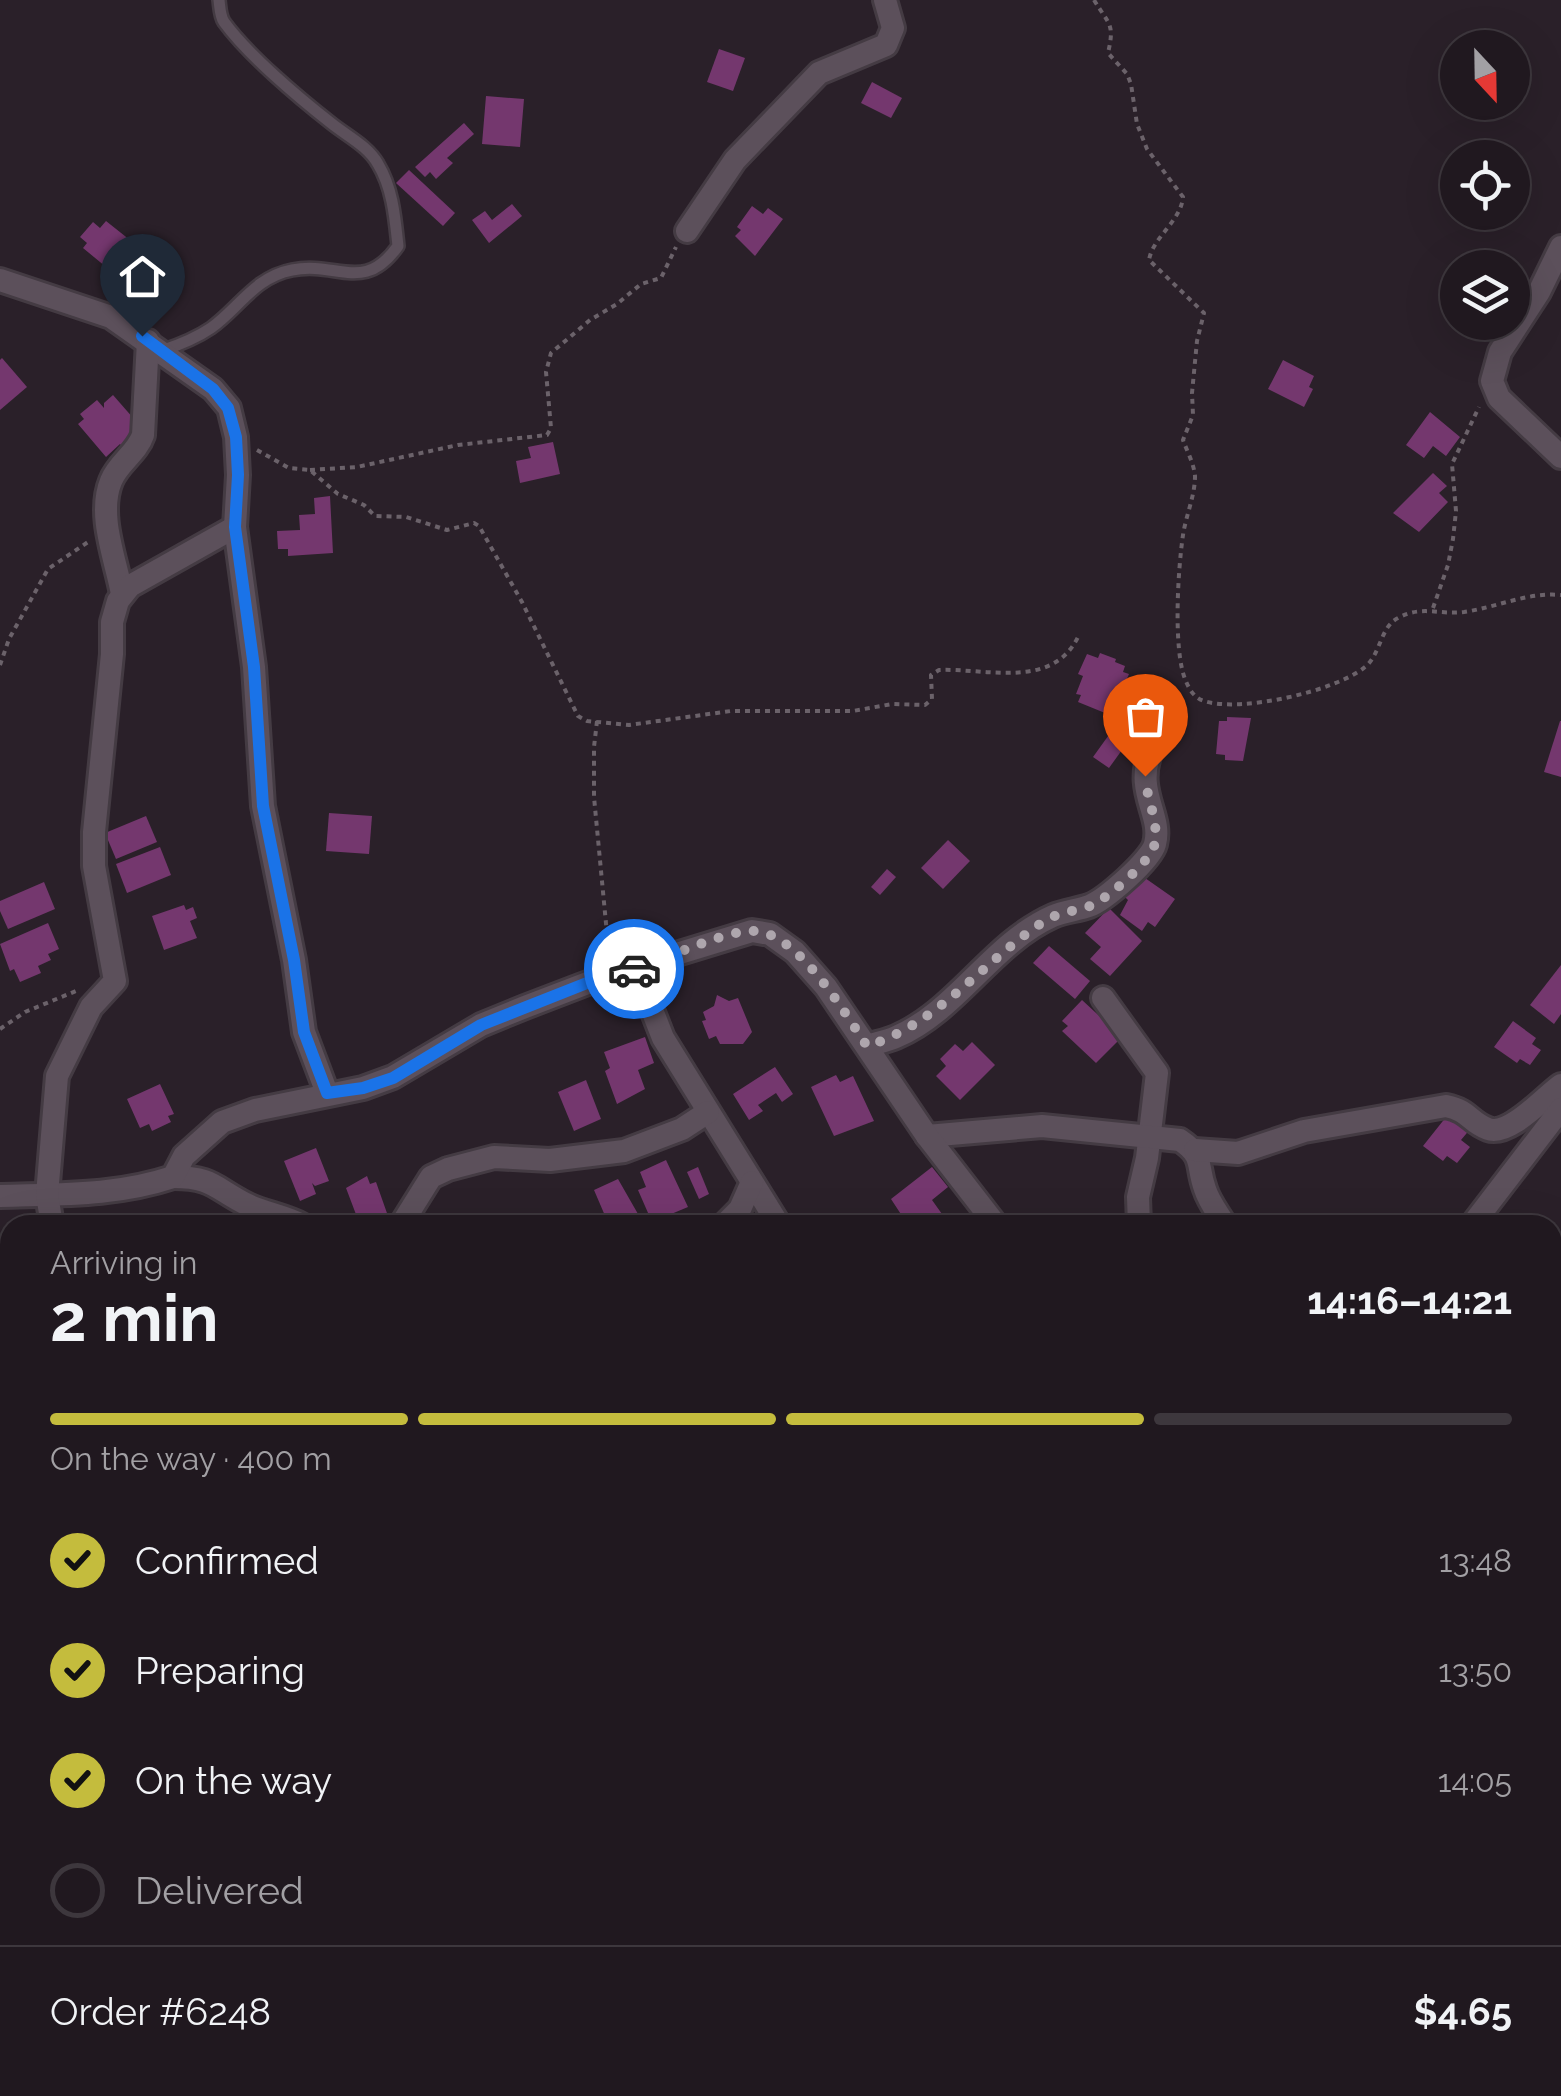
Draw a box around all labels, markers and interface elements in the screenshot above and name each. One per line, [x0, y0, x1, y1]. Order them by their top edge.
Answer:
north arrow [1440, 30, 1530, 120]
map controls [1440, 30, 1530, 340]
button: locate [1440, 140, 1530, 230]
pin [100, 234, 185, 337]
icon: home [115, 249, 170, 304]
button: layers [1440, 250, 1530, 340]
pin [1103, 674, 1188, 777]
icon: bag [1118, 689, 1173, 744]
courier [584, 919, 684, 1019]
icon: car [607, 942, 662, 997]
text: Arriving in [50, 1244, 197, 1281]
text: 14:16–14:21 [1307, 1278, 1512, 1323]
text: 2 min [50, 1280, 219, 1356]
text: On the way · 400 m [50, 1440, 332, 1477]
icon: check [50, 1533, 105, 1588]
text: Confirmed [135, 1538, 319, 1583]
text: 13:48 [1439, 1542, 1512, 1579]
icon: check [50, 1643, 105, 1698]
text: Preparing [135, 1648, 305, 1693]
text: 13:50 [1438, 1652, 1512, 1689]
icon: check [50, 1753, 105, 1808]
text: On the way [135, 1758, 332, 1803]
text: 14:05 [1438, 1762, 1512, 1799]
text: Delivered [135, 1868, 304, 1913]
text: Order #6248 [50, 1989, 271, 2034]
text: $4.65 [1414, 1989, 1512, 2034]

